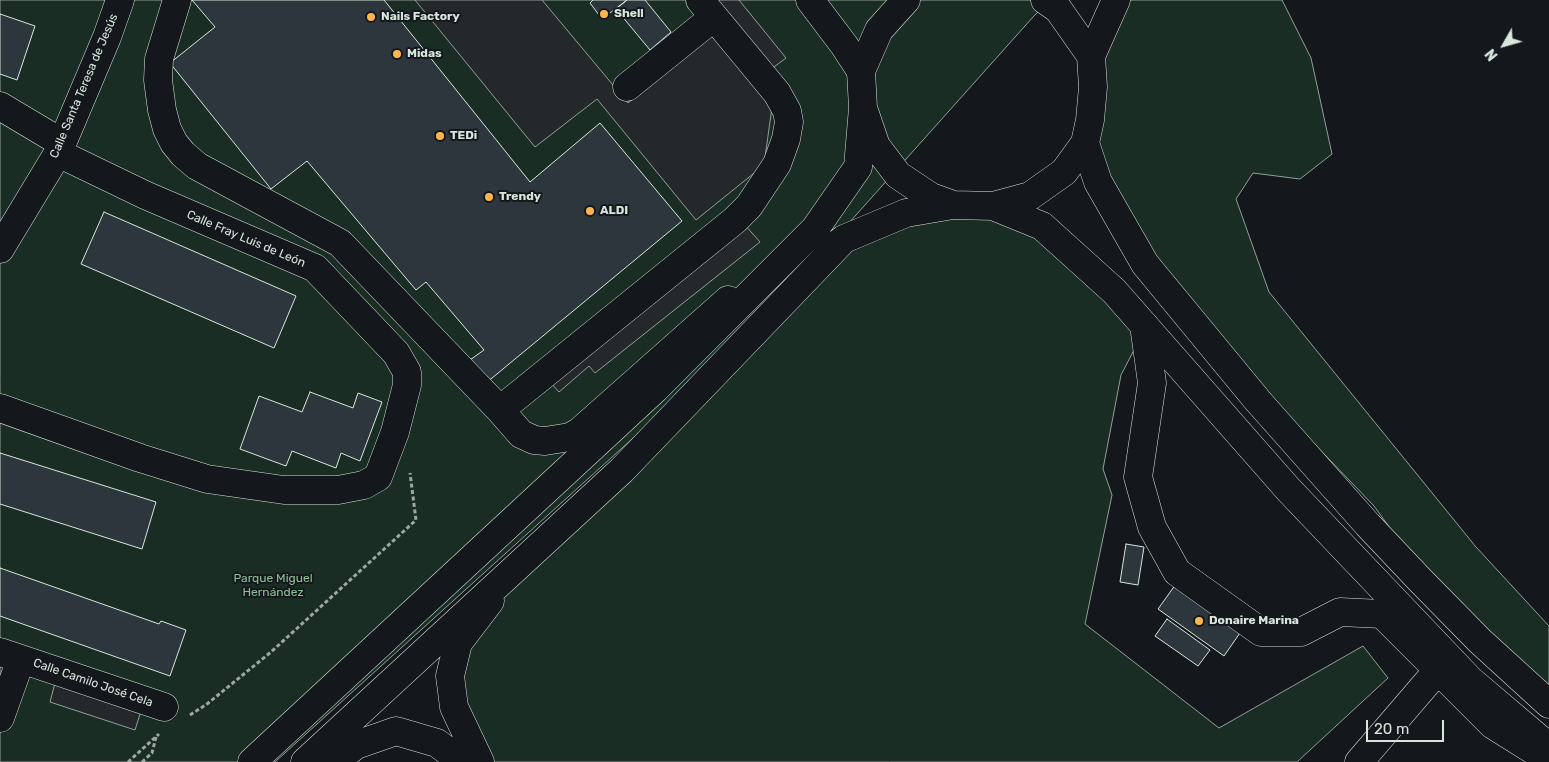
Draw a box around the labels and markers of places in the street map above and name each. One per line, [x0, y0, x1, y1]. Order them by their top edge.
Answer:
place label: Shell [614, 7, 644, 21]
marker: Shell [598, 8, 610, 20]
place label: Nails Factory [381, 10, 460, 24]
marker: Nails Factory [365, 11, 377, 23]
place label: Midas [407, 47, 442, 61]
marker: Midas [391, 48, 403, 60]
place label: TEDi [450, 129, 477, 143]
marker: TEDi [434, 130, 446, 142]
place label: Trendy [499, 190, 541, 204]
marker: Trendy [483, 191, 495, 203]
place label: ALDI [600, 204, 628, 218]
marker: ALDI [584, 205, 596, 217]
place label: Donaire Marina [1209, 614, 1299, 628]
marker: Donaire Marina [1193, 615, 1205, 627]

